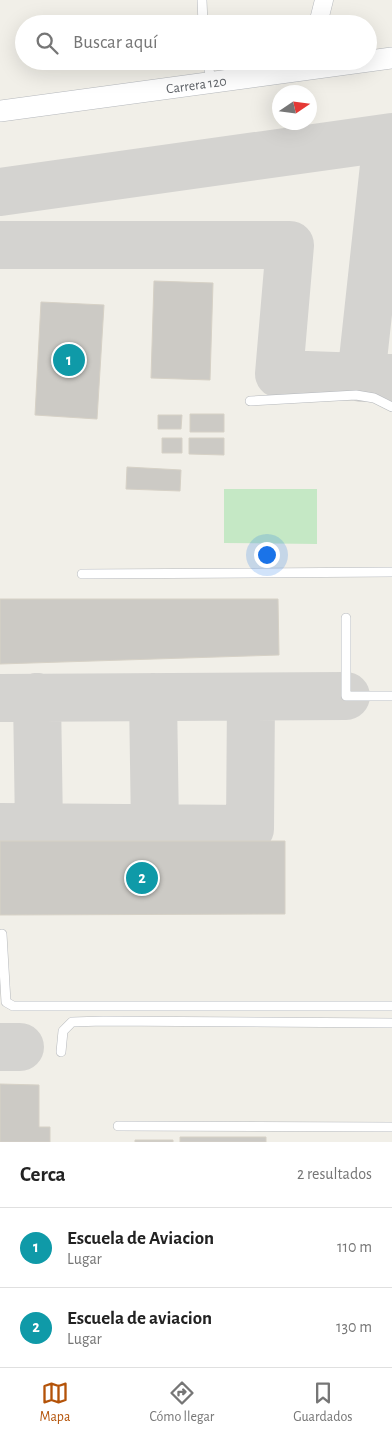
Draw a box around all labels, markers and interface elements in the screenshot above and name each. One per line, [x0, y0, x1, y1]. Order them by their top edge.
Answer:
search box [15, 15, 377, 70]
icon: search [33, 29, 61, 57]
text: Buscar aquí [73, 33, 158, 52]
street label: Carrera 120 [165, 74, 227, 96]
north arrow [272, 85, 317, 130]
pin: 1 [53, 341, 85, 379]
your location [254, 542, 280, 568]
pin: 2 [126, 859, 158, 897]
text: Cerca [20, 1164, 66, 1185]
text: 2 resultados [297, 1166, 372, 1182]
text: Escuela de Aviacion [67, 1229, 214, 1248]
text: 1 [33, 1239, 39, 1255]
text: 110 m [337, 1239, 372, 1255]
text: Lugar [67, 1251, 102, 1267]
text: Escuela de aviacion [67, 1309, 212, 1328]
text: 2 [32, 1319, 40, 1335]
text: 130 m [336, 1319, 372, 1335]
text: Lugar [67, 1331, 102, 1347]
tab: Mapa [40, 1379, 70, 1426]
tab: Cómo llegar [149, 1379, 214, 1426]
tab: Guardados [293, 1379, 352, 1426]

